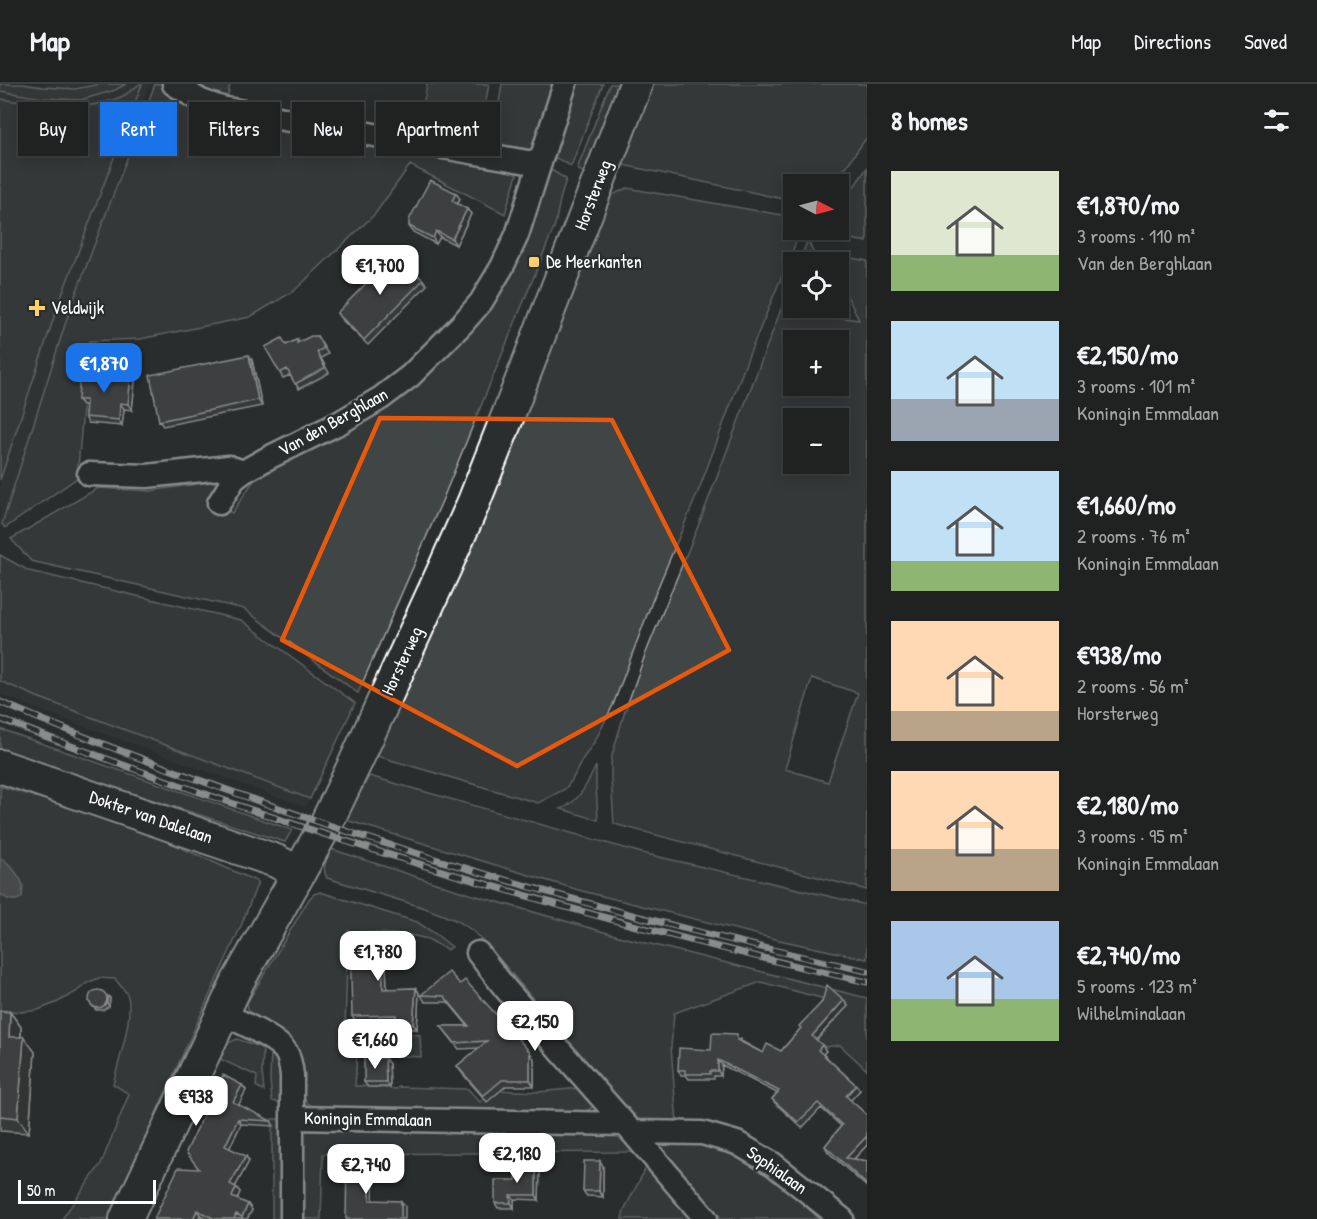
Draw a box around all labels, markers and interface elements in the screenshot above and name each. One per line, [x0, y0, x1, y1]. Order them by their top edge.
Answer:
text: Map [30, 22, 70, 60]
text: Map [1071, 27, 1101, 56]
text: Directions [1134, 27, 1211, 56]
text: Saved [1244, 27, 1287, 56]
chip: Buy [18, 102, 88, 156]
chip: Rent [100, 102, 177, 156]
chip: Filters [189, 102, 280, 156]
chip: New [292, 102, 364, 156]
chip: Apartment [376, 102, 500, 156]
text: 8 homes [891, 103, 968, 138]
icon: filters [1260, 104, 1293, 137]
street label: Horsterweg [568, 156, 617, 234]
north arrow [783, 174, 849, 240]
map controls [783, 174, 849, 474]
text: €1,870/mo [1077, 187, 1179, 222]
icon: home [939, 195, 1011, 267]
text: 3 rooms · 110 m² [1077, 222, 1195, 249]
pin: €1,700 [331, 245, 429, 296]
place label: De Meerkanten [546, 249, 642, 274]
text: Van den Berghlaan [1077, 249, 1212, 276]
text: €1,700 [356, 251, 404, 278]
button: locate [783, 252, 849, 318]
marker: De Meerkanten [527, 255, 541, 269]
place label: Veldwijk [51, 295, 105, 320]
marker: Veldwijk [28, 299, 46, 317]
button: + [783, 330, 849, 396]
text: €2,150/mo [1077, 337, 1178, 372]
pin: €1,870 [55, 343, 153, 394]
icon: home [939, 345, 1011, 417]
text: €1,870 [80, 349, 128, 376]
text: 3 rooms · 101 m² [1077, 372, 1195, 399]
street label: Van den Berghlaan [273, 381, 392, 462]
text: Koningin Emmalaan [1077, 399, 1219, 426]
button: − [783, 408, 849, 474]
text: €1,660/mo [1077, 487, 1176, 522]
icon: home [939, 495, 1011, 567]
text: 2 rooms · 76 m² [1077, 522, 1190, 549]
text: Koningin Emmalaan [1077, 549, 1219, 576]
street label: Horsterweg [375, 622, 428, 699]
text: €938/mo [1077, 637, 1161, 672]
icon: home [939, 645, 1011, 717]
text: 2 rooms · 56 m² [1077, 672, 1189, 699]
text: Horsterweg [1077, 699, 1158, 726]
street label: Dokter van Dalelaan [86, 784, 216, 849]
text: €2,180/mo [1077, 787, 1178, 822]
icon: home [939, 795, 1011, 867]
text: 3 rooms · 95 m² [1077, 822, 1187, 849]
text: Koningin Emmalaan [1077, 849, 1219, 876]
pin: €1,780 [329, 931, 427, 982]
text: €1,780 [354, 937, 402, 964]
text: €2,740/mo [1077, 937, 1180, 972]
icon: home [939, 945, 1011, 1017]
text: 5 rooms · 123 m² [1077, 972, 1197, 999]
text: Wilhelminalaan [1077, 999, 1186, 1026]
pin: €2,150 [486, 1001, 584, 1052]
text: €2,150 [511, 1007, 559, 1034]
pin: €1,660 [326, 1019, 424, 1070]
text: €1,660 [352, 1025, 398, 1052]
pin: €938 [160, 1076, 232, 1127]
text: €938 [179, 1082, 213, 1109]
street label: Koningin Emmalaan [304, 1105, 432, 1132]
pin: €2,180 [468, 1133, 566, 1184]
text: €2,180 [493, 1139, 541, 1166]
street label: Sophialaan [742, 1140, 813, 1200]
pin: €2,740 [317, 1144, 415, 1195]
text: €2,740 [341, 1150, 391, 1177]
scale bar [18, 1177, 156, 1204]
text: 50 m [27, 1179, 56, 1201]

